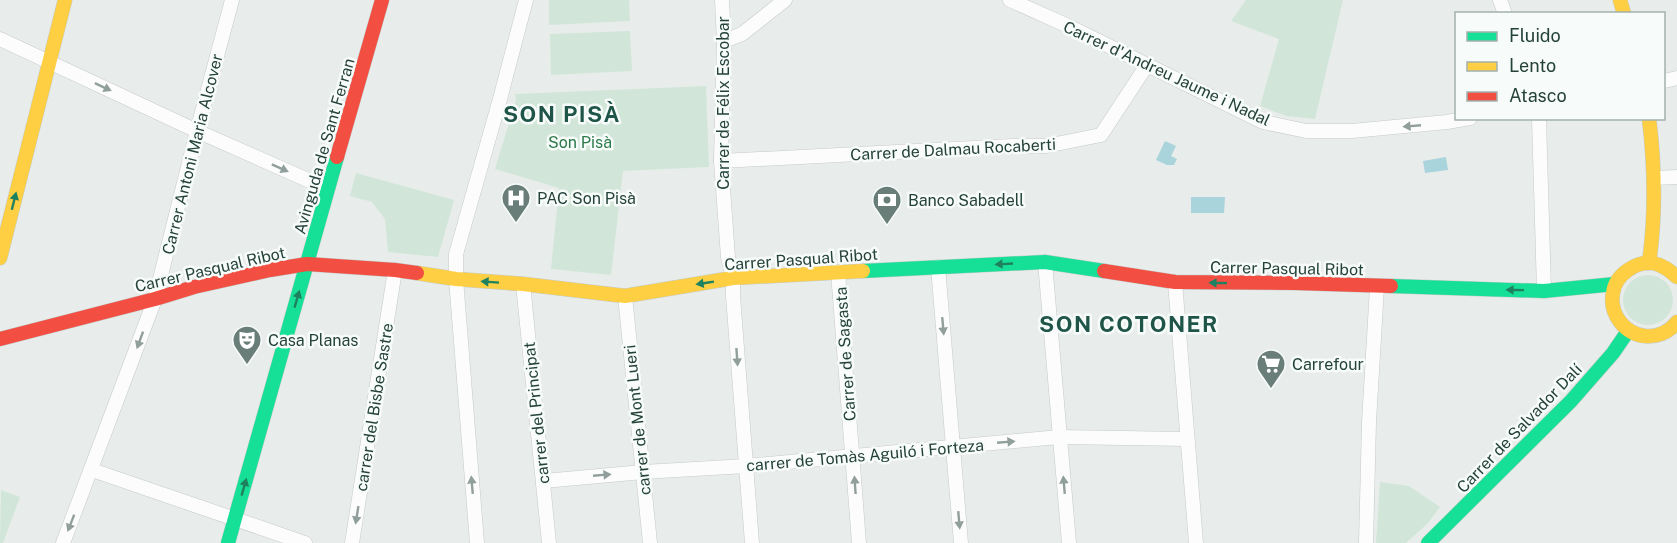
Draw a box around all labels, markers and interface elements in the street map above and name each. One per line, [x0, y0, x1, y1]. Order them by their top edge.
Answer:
legend [1455, 12, 1665, 120]
street label: Carrer de Félix Escobar [714, 16, 733, 190]
street label: Carrer d'Andreu Jaume i Nadal [1060, 17, 1273, 130]
text: Fluido [1509, 25, 1561, 46]
street label: Carrer Antoni Maria Alcover [158, 52, 227, 256]
text: Lento [1509, 55, 1556, 76]
street label: Avinguda de Sant Ferran [290, 56, 359, 236]
one-way arrow [94, 83, 111, 92]
text: Atasco [1509, 85, 1567, 106]
district label: SON PISÀ [503, 101, 621, 127]
one-way arrow [1403, 121, 1422, 131]
park label: Son Pisà [548, 133, 612, 152]
street label: Carrer de Dalmau Rocaberti [850, 135, 1056, 164]
one-way arrow [272, 163, 290, 173]
hospital icon: PAC Son Pisà [500, 182, 532, 224]
bank icon: Banco Sabadell [871, 184, 903, 226]
place label: PAC Son Pisà [537, 189, 636, 208]
place label: Banco Sabadell [908, 191, 1024, 210]
one-way arrow [10, 192, 20, 210]
street label: Carrer Pasqual Ribot [133, 243, 287, 296]
street label: Carrer Pasqual Ribot [724, 245, 878, 274]
street label: Carrer Pasqual Ribot [1210, 258, 1364, 279]
one-way arrow [994, 260, 1013, 269]
one-way arrow [481, 277, 500, 286]
one-way arrow [1209, 278, 1228, 287]
one-way arrow [695, 279, 714, 288]
one-way arrow [1505, 285, 1524, 295]
street label: Carrer de Sagasta [831, 286, 860, 422]
one-way arrow [293, 290, 302, 308]
district label: SON COTONER [1039, 311, 1219, 337]
one-way arrow [938, 316, 948, 335]
street label: carrer del Bisbe Sastre [352, 322, 397, 493]
theatre icon: Casa Planas [231, 324, 263, 366]
one-way arrow [135, 331, 144, 349]
place label: Casa Planas [268, 331, 358, 350]
street label: carrer del Principat [520, 341, 553, 485]
street label: carrer de Mont Lueri [620, 344, 655, 496]
one-way arrow [733, 348, 742, 367]
supermarket icon: Carrefour [1255, 348, 1287, 390]
place label: Carrefour [1292, 355, 1364, 374]
street label: Carrer de Salvador Dalí [1453, 359, 1587, 497]
street label: carrer de Tomàs Aguiló i Forteza [745, 436, 985, 475]
one-way arrow [996, 437, 1015, 447]
one-way arrow [593, 470, 612, 480]
one-way arrow [468, 475, 477, 494]
one-way arrow [850, 475, 860, 494]
one-way arrow [1059, 475, 1069, 494]
one-way arrow [240, 478, 249, 496]
one-way arrow [352, 505, 361, 524]
one-way arrow [954, 511, 964, 530]
one-way arrow [66, 514, 76, 532]

